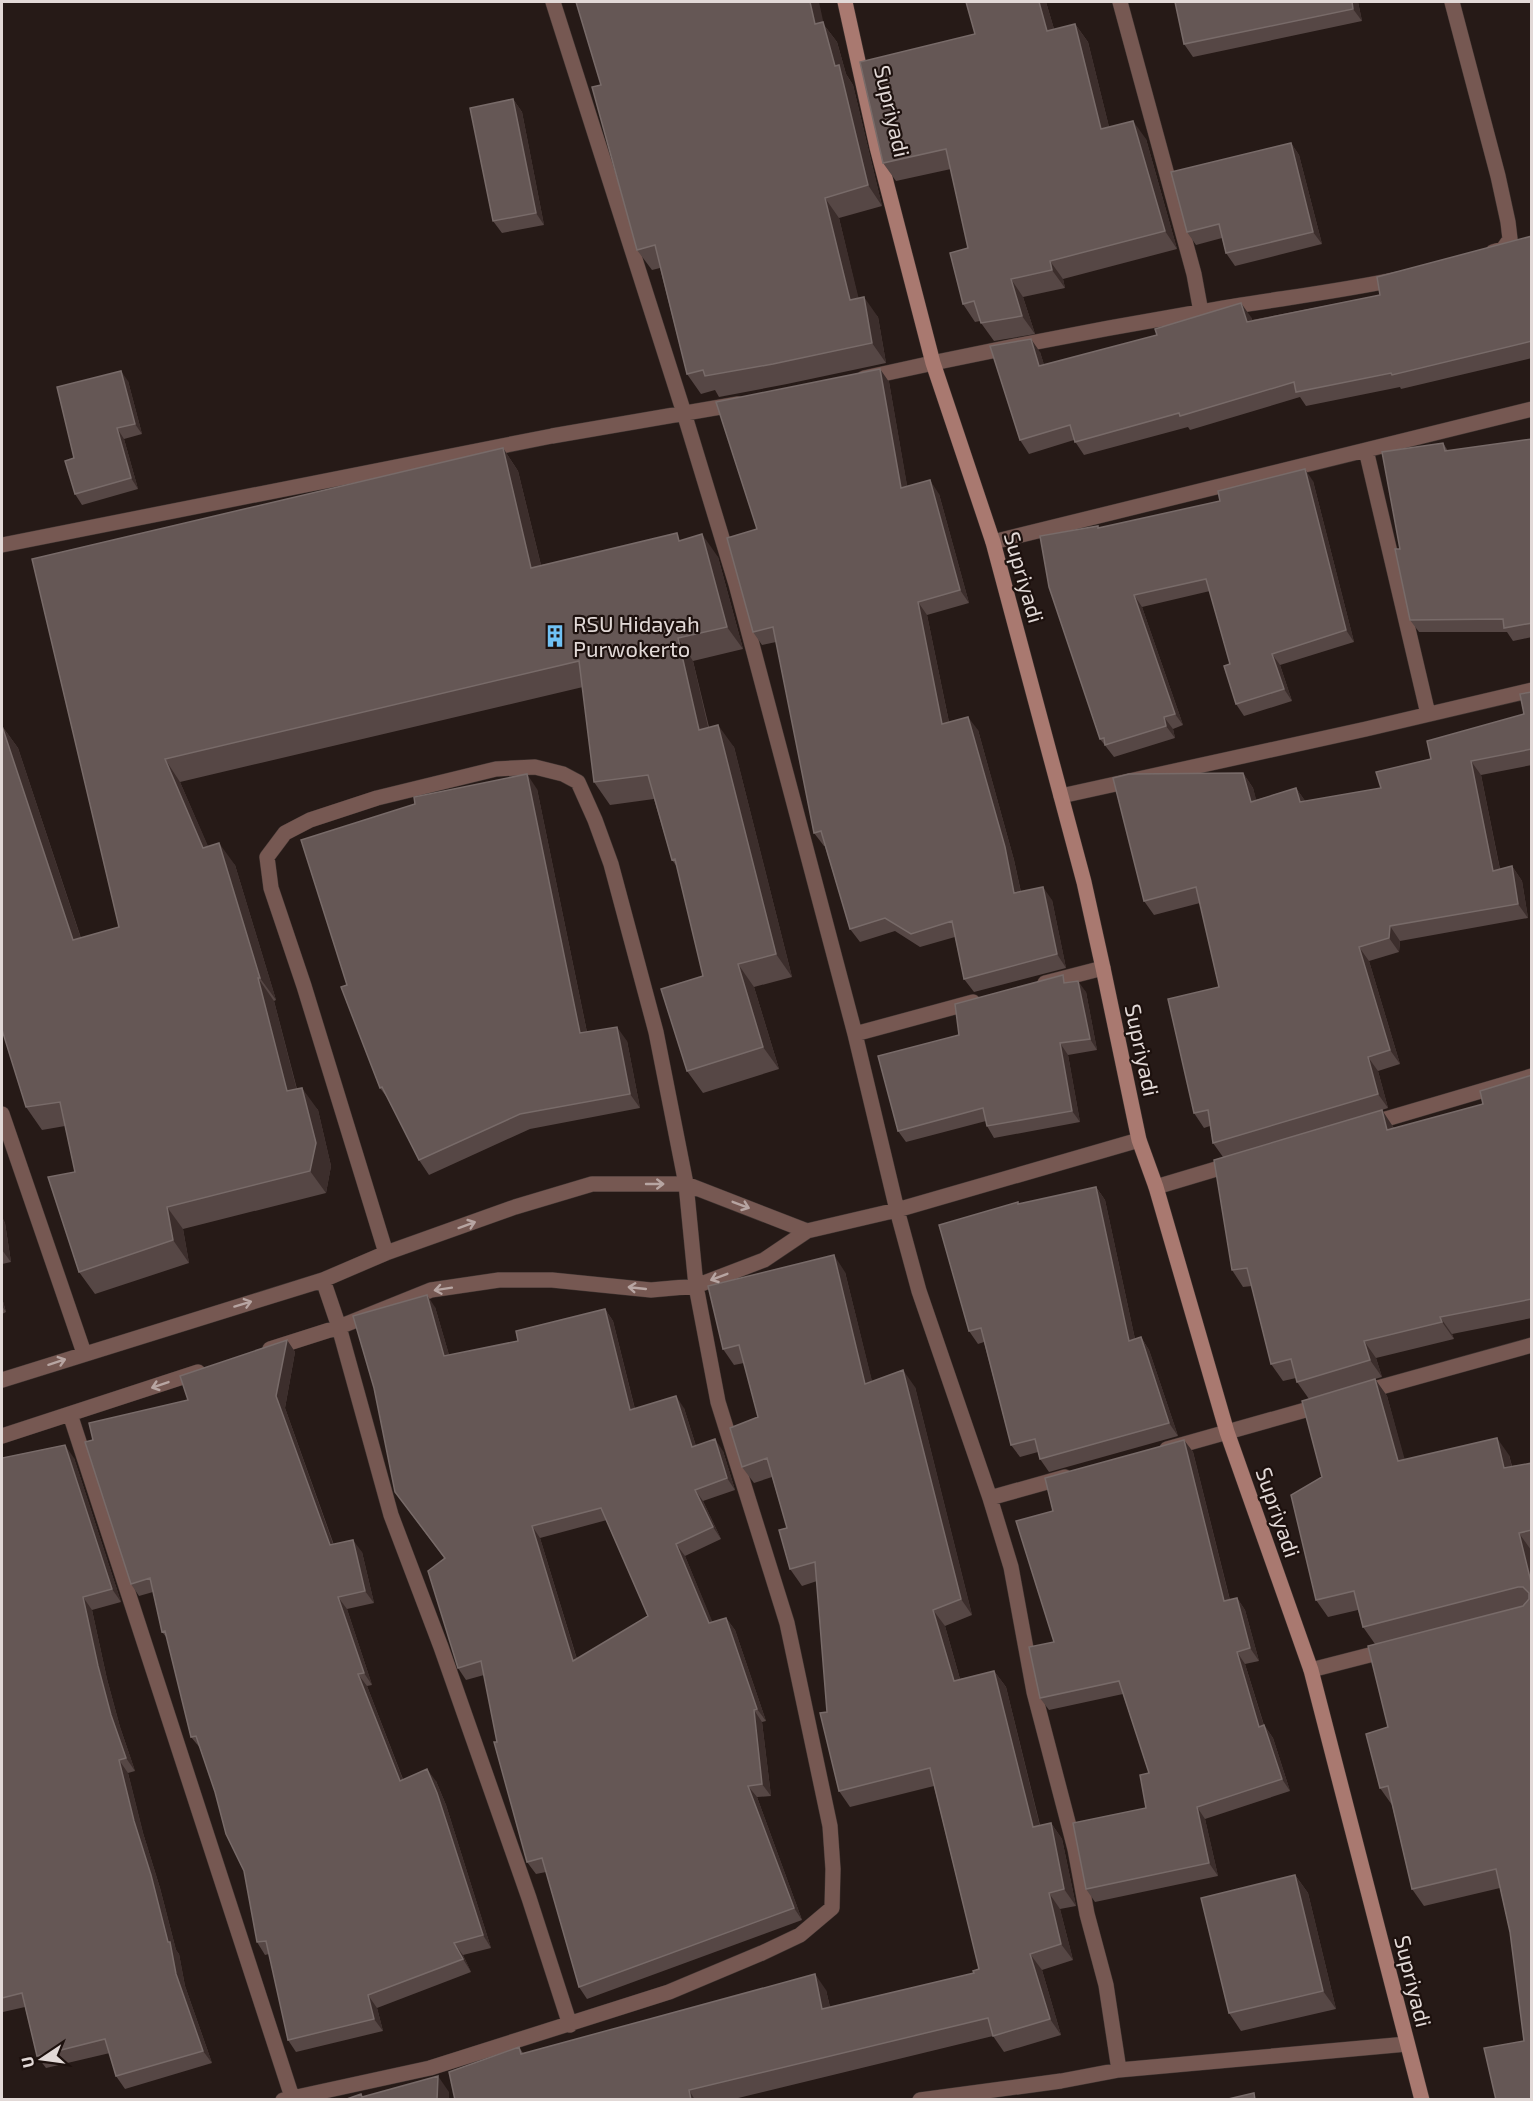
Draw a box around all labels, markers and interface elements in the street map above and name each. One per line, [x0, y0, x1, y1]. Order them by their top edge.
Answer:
street label: Supriyadi [870, 62, 916, 160]
street label: Supriyadi [1000, 528, 1050, 626]
place label: RSU Hidayah Purwokerto [573, 610, 700, 661]
building icon: RSU Hidayah Purwokerto [542, 623, 568, 649]
street label: Supriyadi [1121, 1002, 1165, 1098]
one-way arrow [645, 1178, 665, 1190]
one-way arrow [731, 1200, 750, 1211]
one-way arrow [457, 1218, 475, 1229]
one-way arrow [710, 1273, 729, 1284]
one-way arrow [628, 1282, 648, 1293]
one-way arrow [434, 1283, 454, 1294]
one-way arrow [234, 1298, 253, 1309]
one-way arrow [47, 1356, 66, 1367]
one-way arrow [151, 1381, 170, 1392]
street label: Supriyadi [1251, 1464, 1307, 1560]
street label: Supriyadi [1390, 1932, 1438, 2030]
north arrow [12, 2029, 72, 2089]
text: U [16, 2055, 37, 2070]

